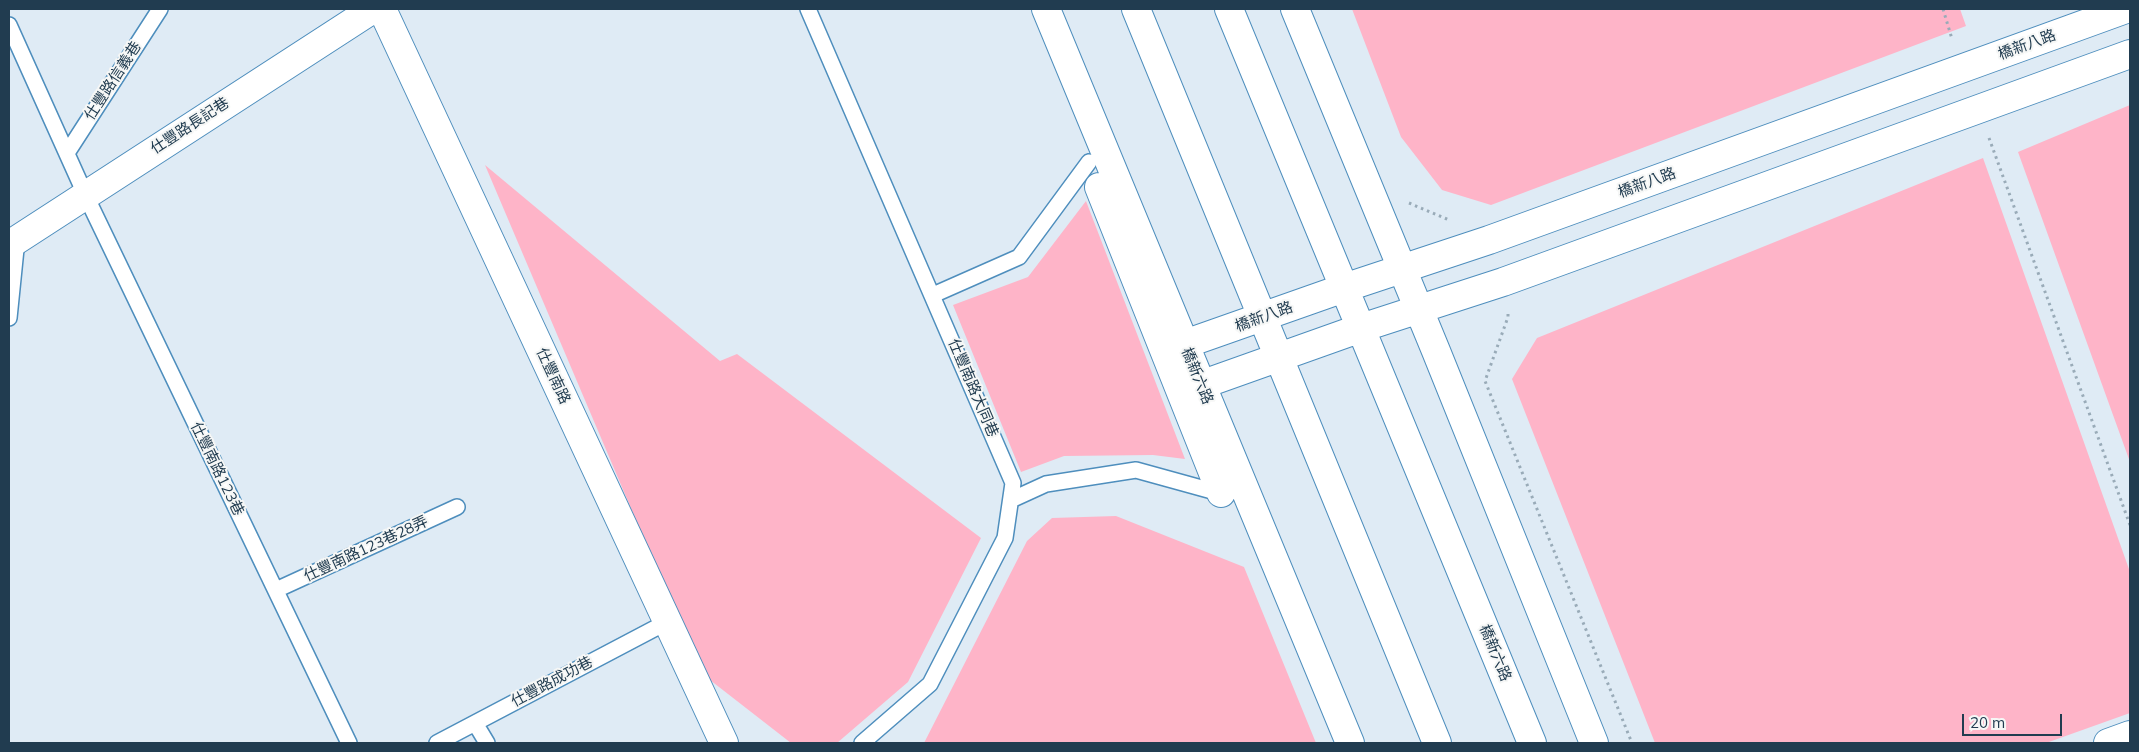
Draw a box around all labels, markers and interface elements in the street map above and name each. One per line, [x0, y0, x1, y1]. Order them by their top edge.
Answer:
street label: 橋新八路 [1996, 26, 2058, 64]
street label: 仕豐路信義巷 [81, 38, 145, 124]
street label: 仕豐路長記巷 [147, 94, 233, 158]
street label: 橋新八路 [1616, 164, 1678, 202]
street label: 橋新八路 [1233, 298, 1295, 336]
street label: 仕豐南路大同巷 [944, 336, 1002, 440]
street label: 仕豐南路 [532, 345, 574, 407]
street label: 橋新六路 [1177, 345, 1217, 407]
street label: 仕豐南路123巷 [187, 419, 247, 519]
street label: 仕豐南路123巷28弄 [301, 512, 431, 586]
street label: 橋新六路 [1475, 622, 1515, 684]
street label: 仕豐路成功巷 [508, 653, 596, 711]
scale bar [1964, 704, 2064, 736]
text: 20 m [1970, 713, 2005, 732]

